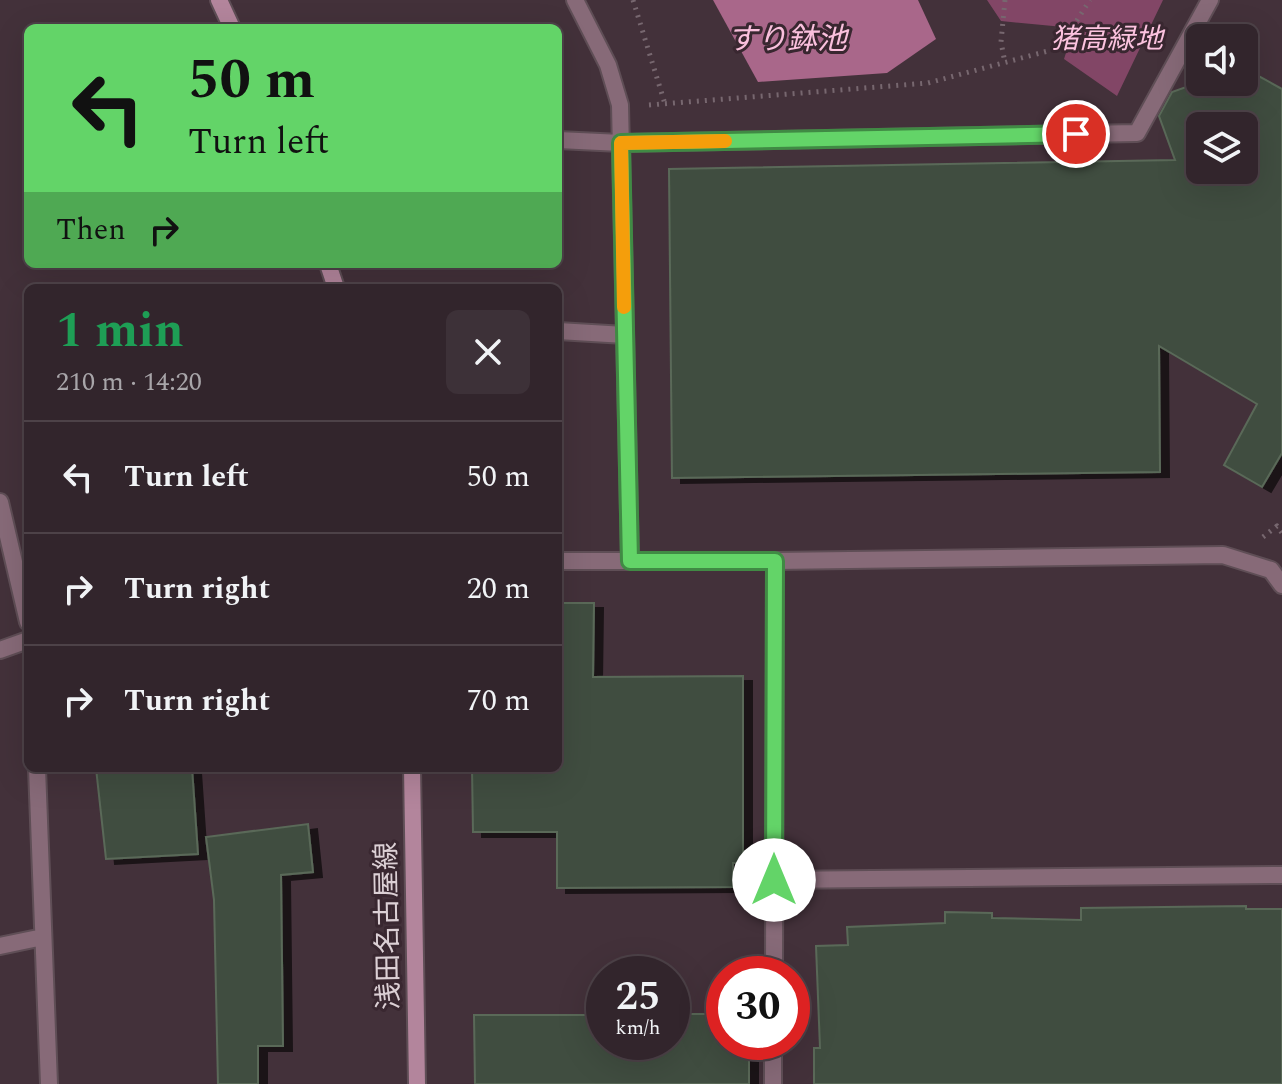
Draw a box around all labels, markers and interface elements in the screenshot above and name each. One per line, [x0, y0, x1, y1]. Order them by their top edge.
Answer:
water label: すり鉢池 [727, 17, 850, 63]
park label: 猪高緑地 [1051, 18, 1166, 61]
map controls [1186, 24, 1258, 184]
button: sound [1186, 24, 1258, 96]
text: 50 m [188, 38, 315, 123]
icon: left [56, 56, 160, 160]
pin [1042, 100, 1110, 168]
icon: arrive [1054, 112, 1098, 156]
button: layers [1186, 112, 1258, 184]
text: Turn left [188, 115, 329, 170]
text: Then [56, 207, 126, 253]
icon: right [142, 208, 186, 252]
text: 1 min [56, 295, 184, 368]
button: close [446, 310, 530, 394]
text: 210 m · 14:20 [56, 362, 202, 402]
text: Turn left [124, 454, 249, 500]
text: 50 m [467, 454, 530, 500]
icon: left [56, 455, 100, 499]
text: Turn right [124, 566, 270, 612]
text: 20 m [467, 566, 530, 612]
icon: right [56, 567, 100, 611]
text: Turn right [124, 678, 270, 724]
text: 70 m [467, 678, 530, 724]
icon: right [56, 679, 100, 723]
position arrow [732, 838, 816, 922]
street label: 浅田名古屋線 [365, 842, 411, 1010]
speed limit sign: 30 [706, 956, 810, 1060]
text: 25 [616, 967, 660, 1028]
text: km/h [616, 1013, 661, 1043]

